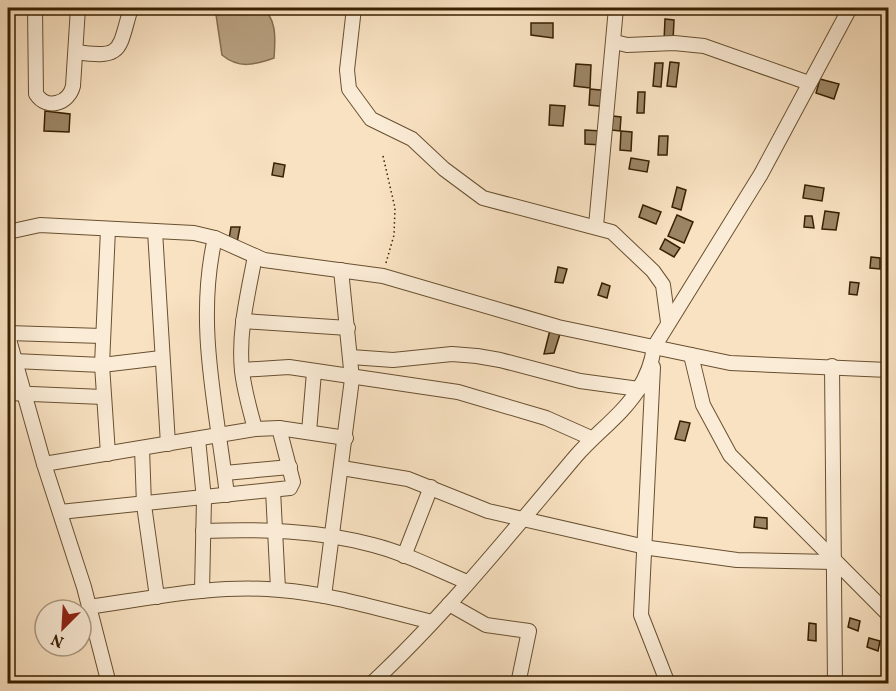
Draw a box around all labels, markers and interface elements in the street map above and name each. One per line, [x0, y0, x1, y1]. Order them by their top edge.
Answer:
north arrow [33, 598, 93, 658]
text: N [48, 627, 67, 652]

